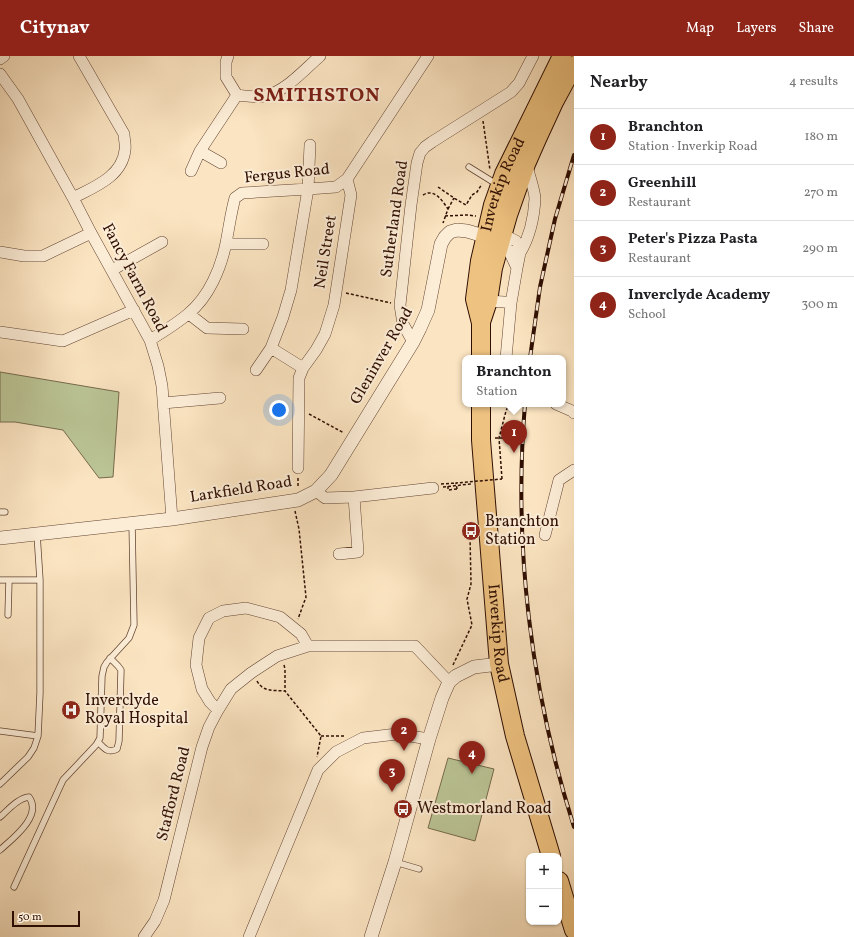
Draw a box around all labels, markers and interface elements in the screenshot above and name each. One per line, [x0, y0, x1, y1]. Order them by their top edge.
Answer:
text: Citynav [20, 15, 90, 41]
text: Map [686, 19, 714, 38]
text: Layers [736, 19, 776, 38]
text: Share [798, 19, 834, 38]
text: Nearby [590, 71, 648, 94]
text: 4 results [789, 73, 838, 91]
district label: SMITHSTON [253, 82, 381, 110]
text: Branchton [628, 117, 703, 138]
text: 1 [600, 128, 606, 146]
text: 180 m [804, 128, 838, 146]
street label: Inverkip Road [476, 134, 531, 234]
text: Station · Inverkip Road [628, 138, 758, 156]
street label: Fergus Road [243, 159, 331, 189]
street label: Sutherland Road [376, 159, 414, 279]
text: Greenhill [628, 173, 696, 194]
text: 2 [600, 184, 606, 202]
text: 270 m [804, 184, 838, 202]
text: Restaurant [628, 194, 691, 212]
street label: Neil Street [309, 213, 343, 290]
street label: Fancy Farm Road [96, 220, 172, 336]
text: Peter's Pizza Pasta [628, 229, 758, 250]
text: 3 [600, 240, 606, 258]
text: 290 m [802, 240, 838, 258]
text: Restaurant [628, 250, 691, 268]
text: Inverclyde Academy [628, 285, 770, 306]
text: 4 [599, 296, 607, 314]
text: 300 m [802, 296, 838, 314]
street label: Gleninver Road [345, 303, 419, 409]
text: School [628, 306, 666, 324]
popup [462, 355, 566, 407]
text: Branchton [476, 362, 552, 383]
text: Station [476, 383, 517, 401]
your location [269, 400, 289, 420]
pin: 1 [501, 420, 527, 453]
street label: Larkfield Road [188, 471, 294, 509]
place label: Branchton Station [485, 511, 559, 551]
bus stop icon: Branchton Station [460, 520, 482, 542]
street label: Inverkip Road [482, 583, 514, 685]
place label: Inverclyde Royal Hospital [85, 690, 189, 730]
hospital icon: Inverclyde Royal Hospital [60, 699, 82, 721]
pin: 2 [391, 718, 417, 751]
pin: 4 [459, 741, 485, 774]
street label: Stafford Road [152, 744, 196, 844]
pin: 3 [379, 759, 405, 792]
bus stop icon: Westmorland Road [392, 798, 414, 820]
place label: Westmorland Road [417, 798, 552, 820]
map controls [526, 853, 562, 925]
button: + [526, 853, 562, 889]
button: − [526, 889, 562, 925]
scale bar [12, 909, 80, 928]
text: 50 m [18, 910, 42, 925]

